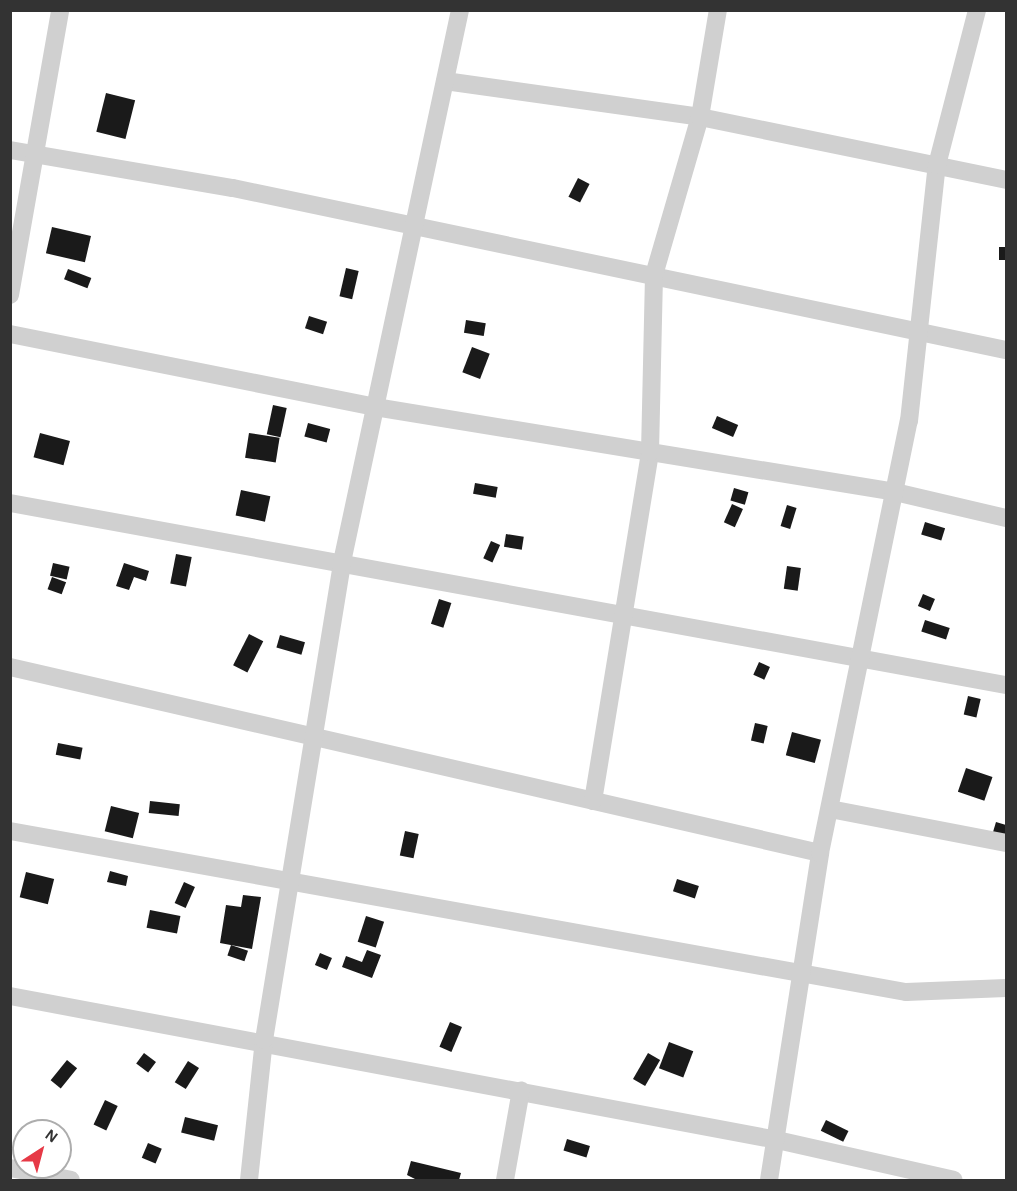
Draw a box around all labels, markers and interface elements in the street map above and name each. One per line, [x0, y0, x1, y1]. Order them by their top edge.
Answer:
north arrow [12, 1119, 72, 1179]
text: N [42, 1126, 61, 1146]

